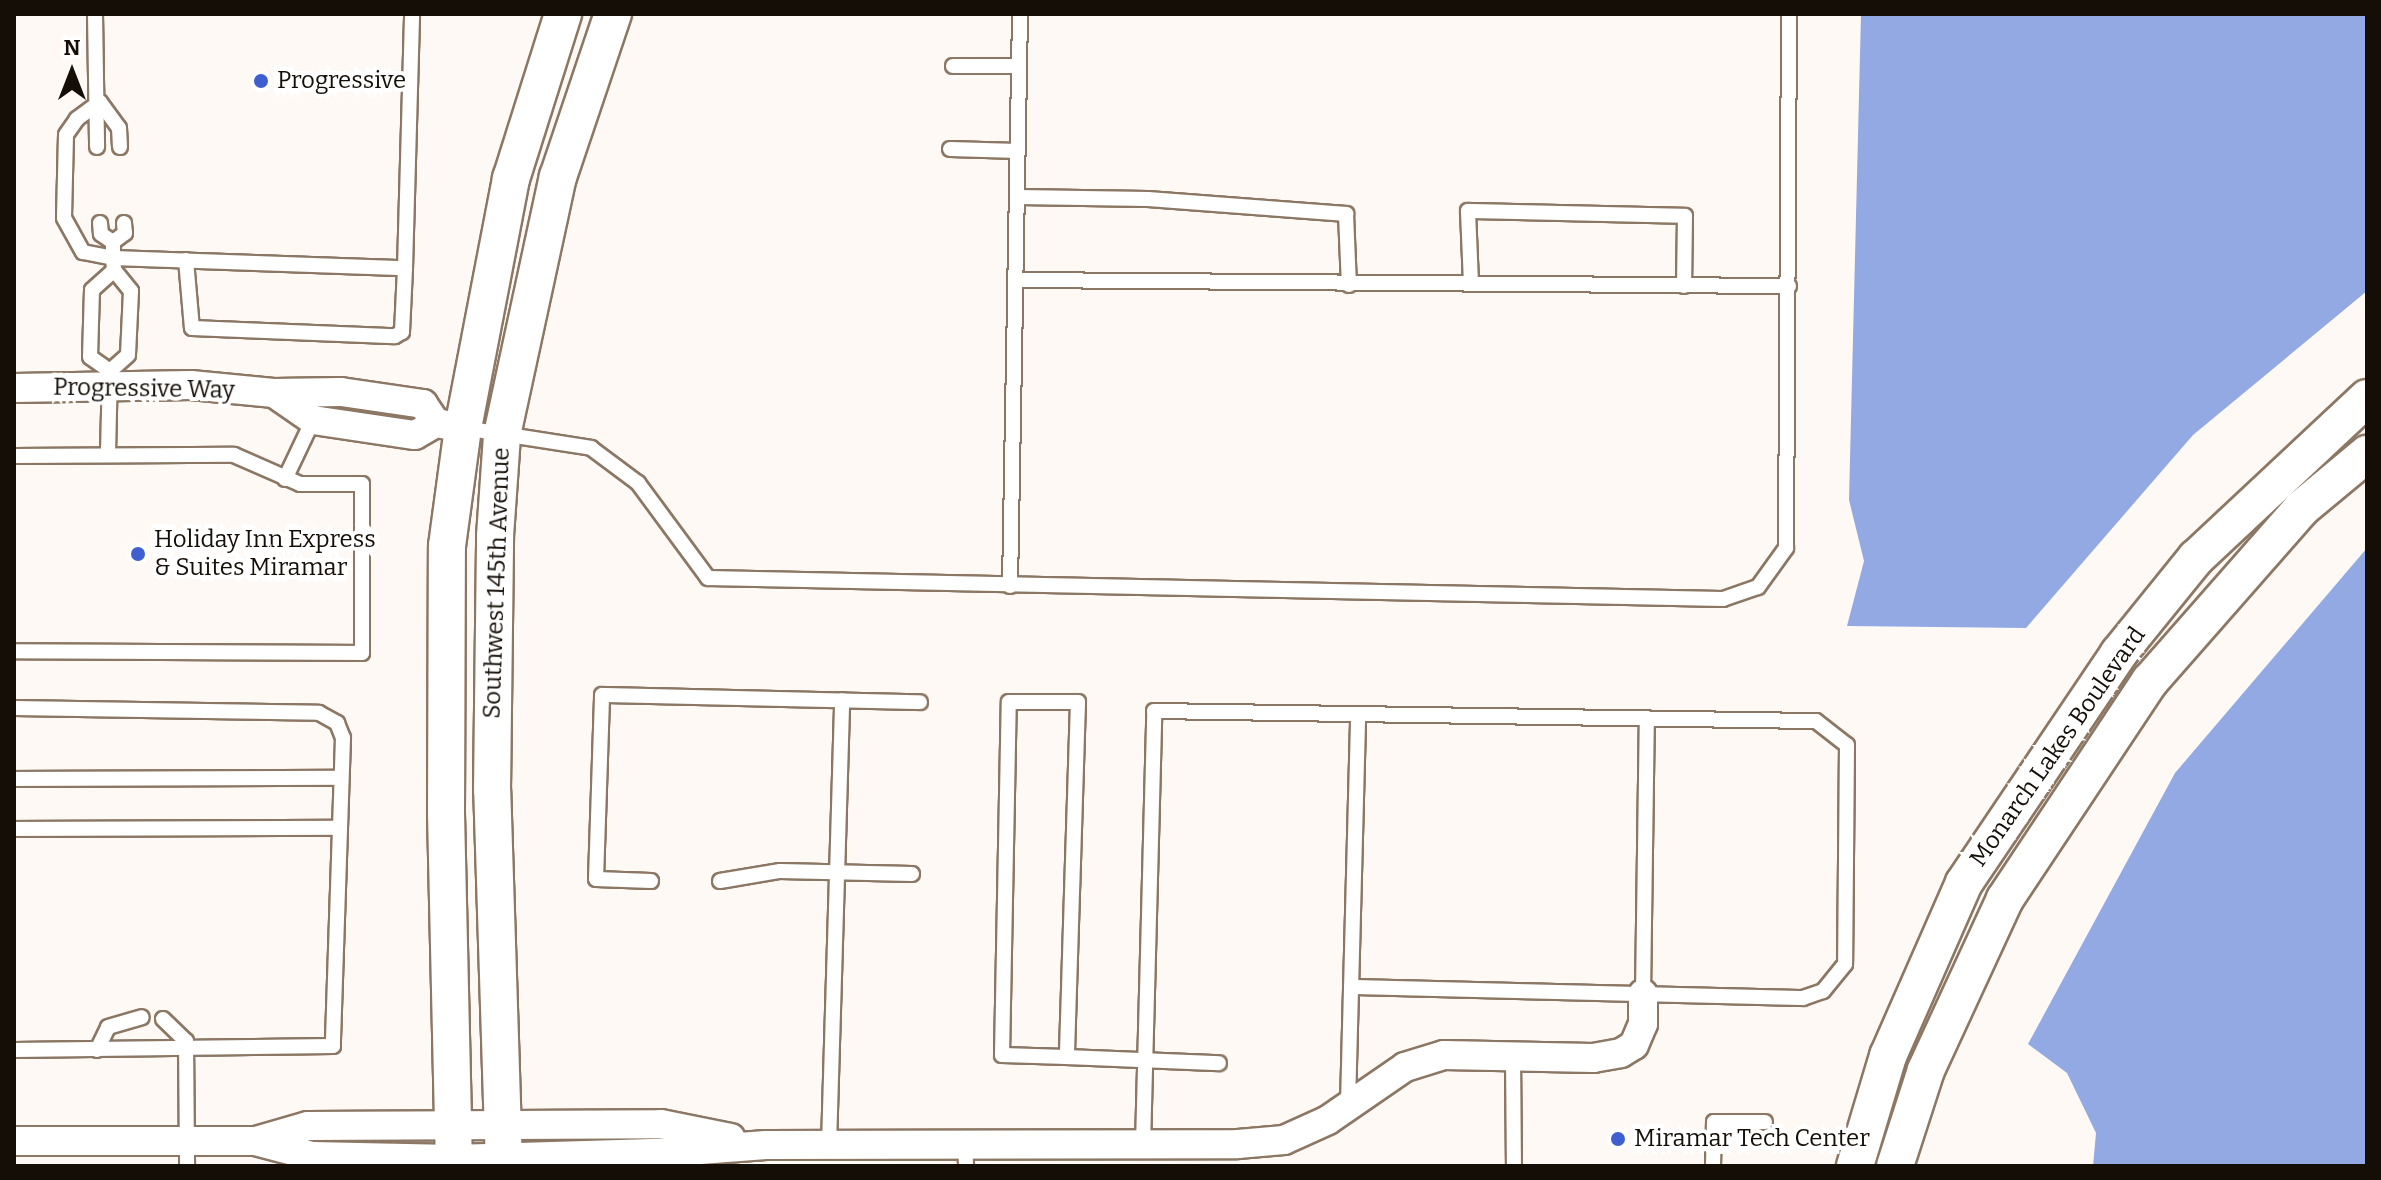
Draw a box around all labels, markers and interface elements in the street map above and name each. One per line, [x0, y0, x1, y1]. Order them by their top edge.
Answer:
north arrow [32, 32, 112, 112]
text: N [64, 34, 80, 61]
place label: Progressive [277, 67, 406, 95]
marker: Progressive [252, 72, 270, 90]
street label: Progressive Way [53, 373, 235, 405]
street label: Southwest 145th Avenue [478, 447, 516, 719]
place label: Holiday Inn Express & Suites Miramar [154, 526, 376, 582]
marker: Holiday Inn Express & Suites Miramar [129, 545, 147, 563]
street label: Monarch Lakes Boulevard [1964, 622, 2152, 872]
place label: Miramar Tech Center [1634, 1125, 1870, 1153]
marker: Miramar Tech Center [1609, 1130, 1627, 1148]

